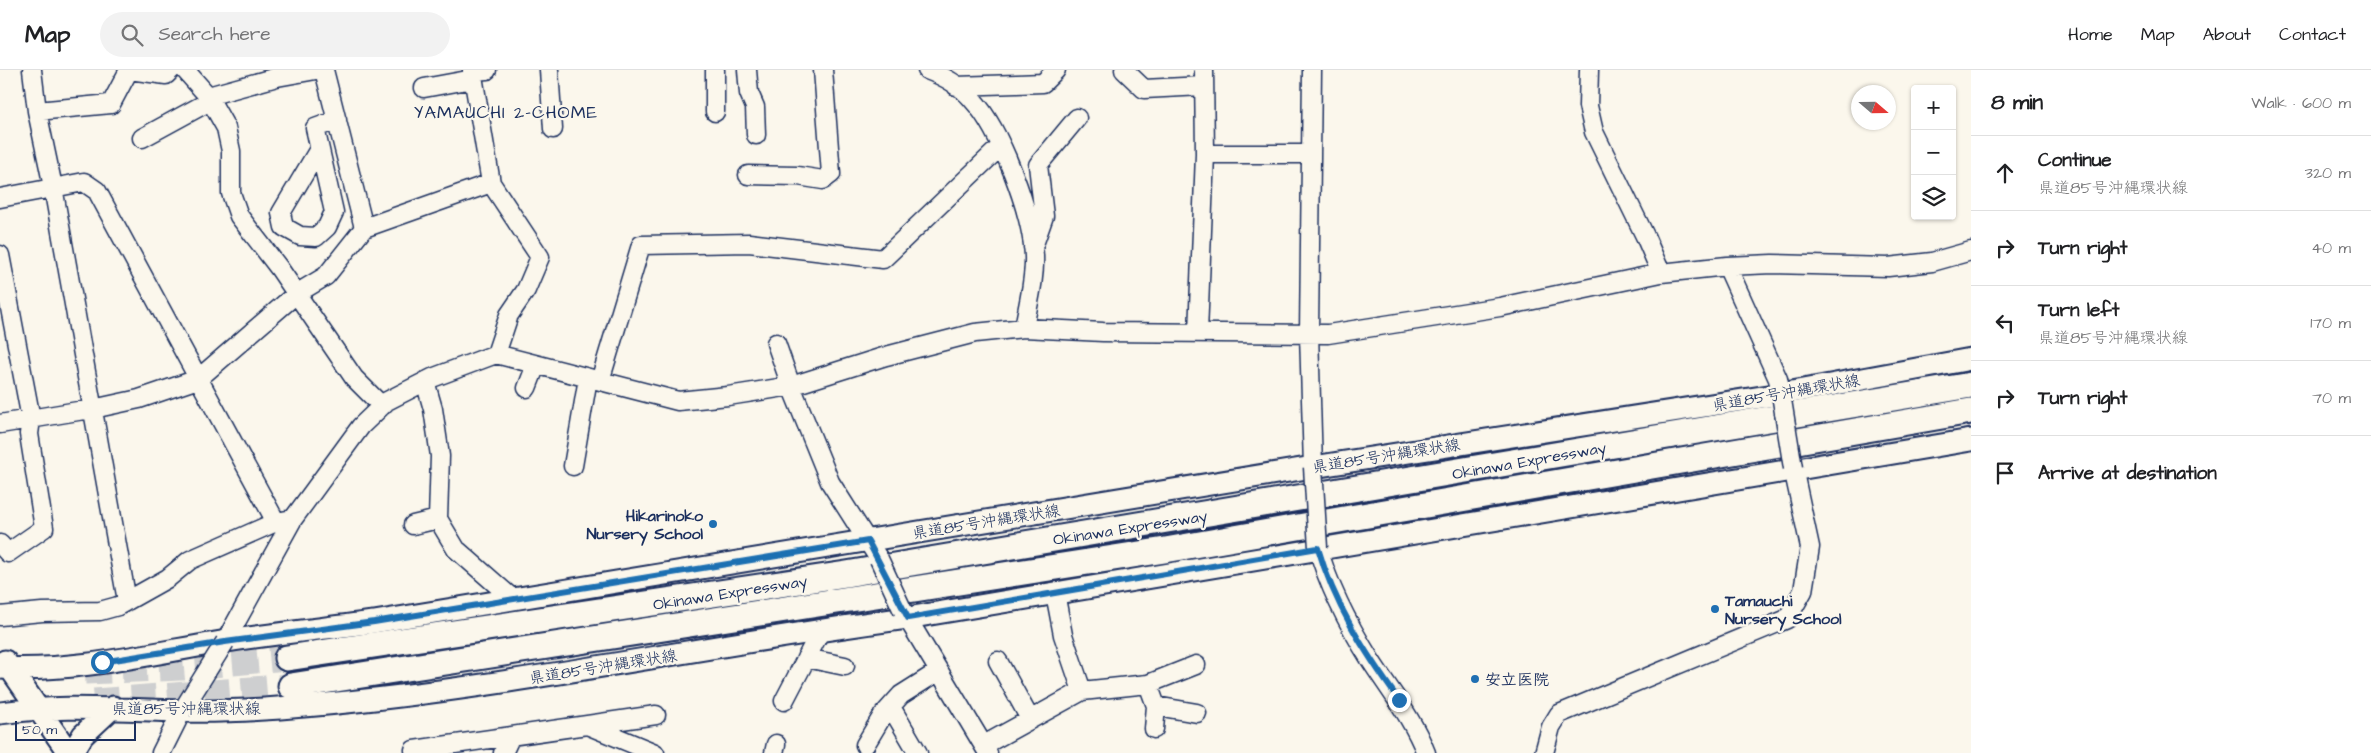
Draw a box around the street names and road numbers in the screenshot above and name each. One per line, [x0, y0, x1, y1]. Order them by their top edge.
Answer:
street label: 県道85号沖縄環状線 [1711, 369, 1862, 417]
street label: 県道85号沖縄環状線 [1310, 433, 1462, 479]
street label: Okinawa Expressway [1450, 437, 1608, 486]
street label: 県道85号沖縄環状線 [910, 499, 1062, 545]
street label: Okinawa Expressway [1051, 505, 1209, 552]
street label: Okinawa Expressway [651, 570, 809, 617]
street label: 県道85号沖縄環状線 [527, 644, 679, 690]
street label: 県道85号沖縄環状線 [111, 698, 261, 720]

